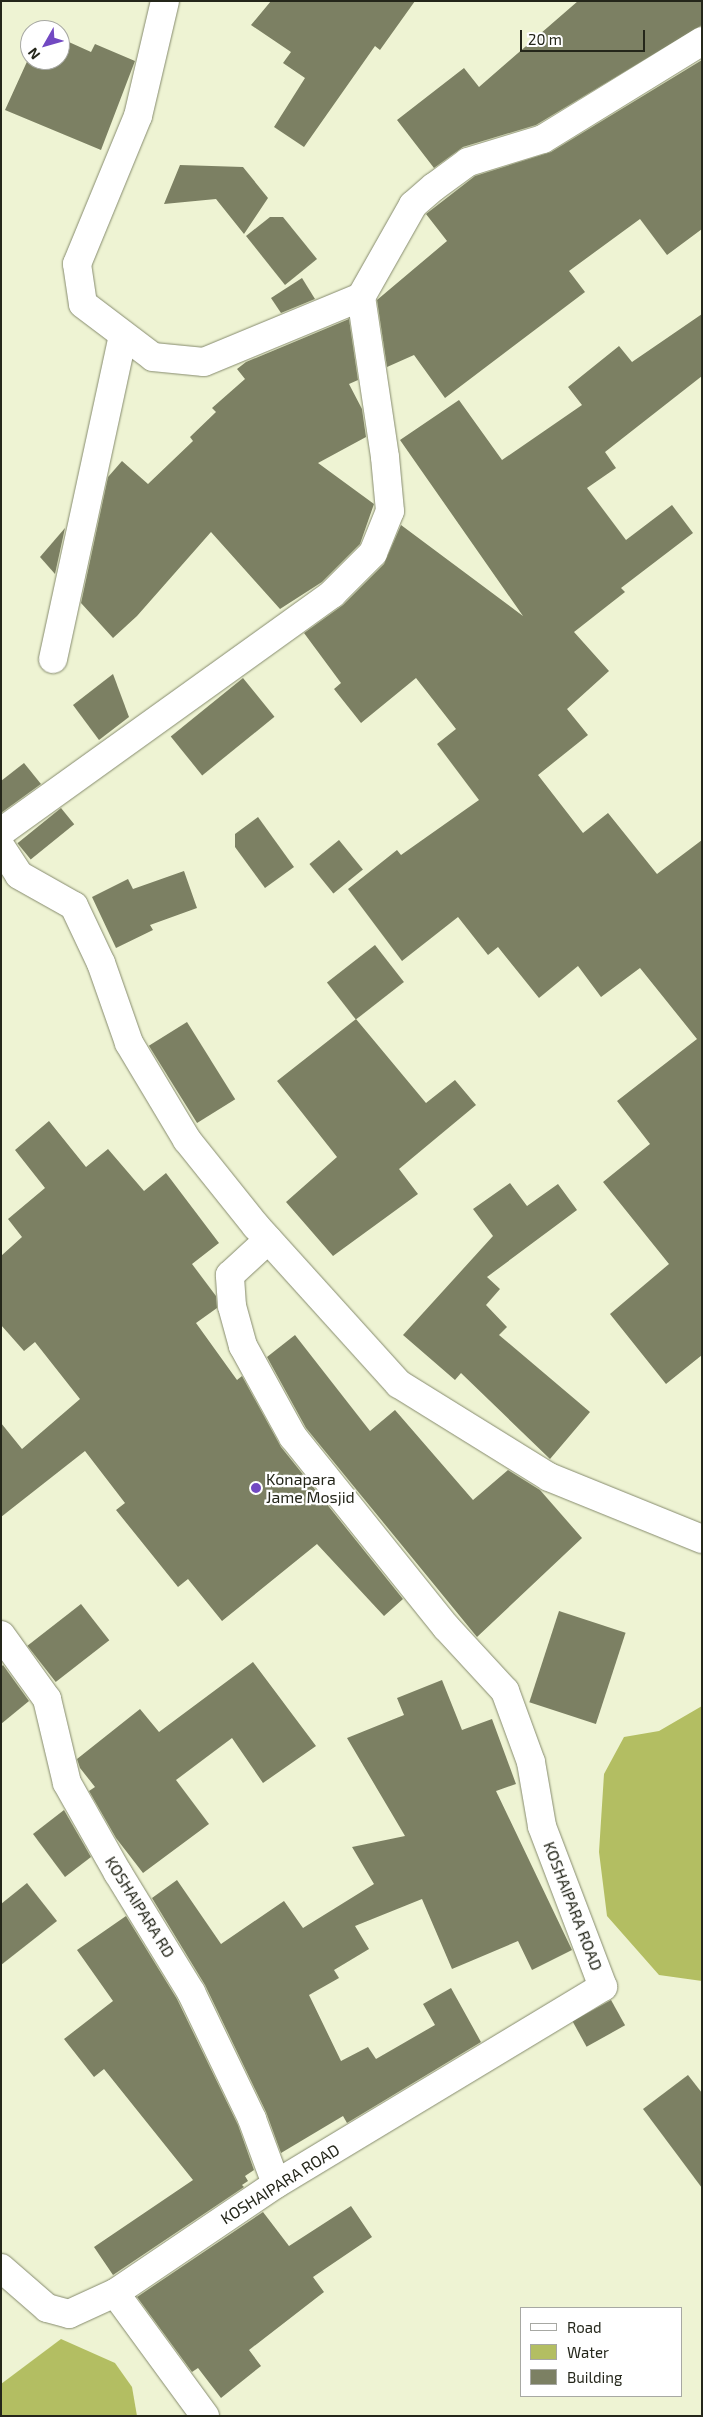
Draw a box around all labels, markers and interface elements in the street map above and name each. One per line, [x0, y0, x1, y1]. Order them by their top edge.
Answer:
north arrow [20, 20, 70, 70]
scale bar [523, 20, 648, 52]
text: 20 m [528, 30, 562, 48]
text: N [24, 45, 43, 63]
place label: Konapara Jame Mosjid [266, 1469, 355, 1507]
marker: Konapara Jame Mosjid [250, 1482, 262, 1494]
street label: KOSHAIPARA ROAD [540, 1839, 606, 1973]
street label: KOSHAIPARA RD [101, 1853, 179, 1961]
street label: KOSHAIPARA ROAD [217, 2140, 343, 2228]
legend [520, 2307, 683, 2397]
text: Road [567, 2318, 602, 2336]
text: Water [567, 2343, 609, 2361]
text: Building [567, 2368, 622, 2386]

